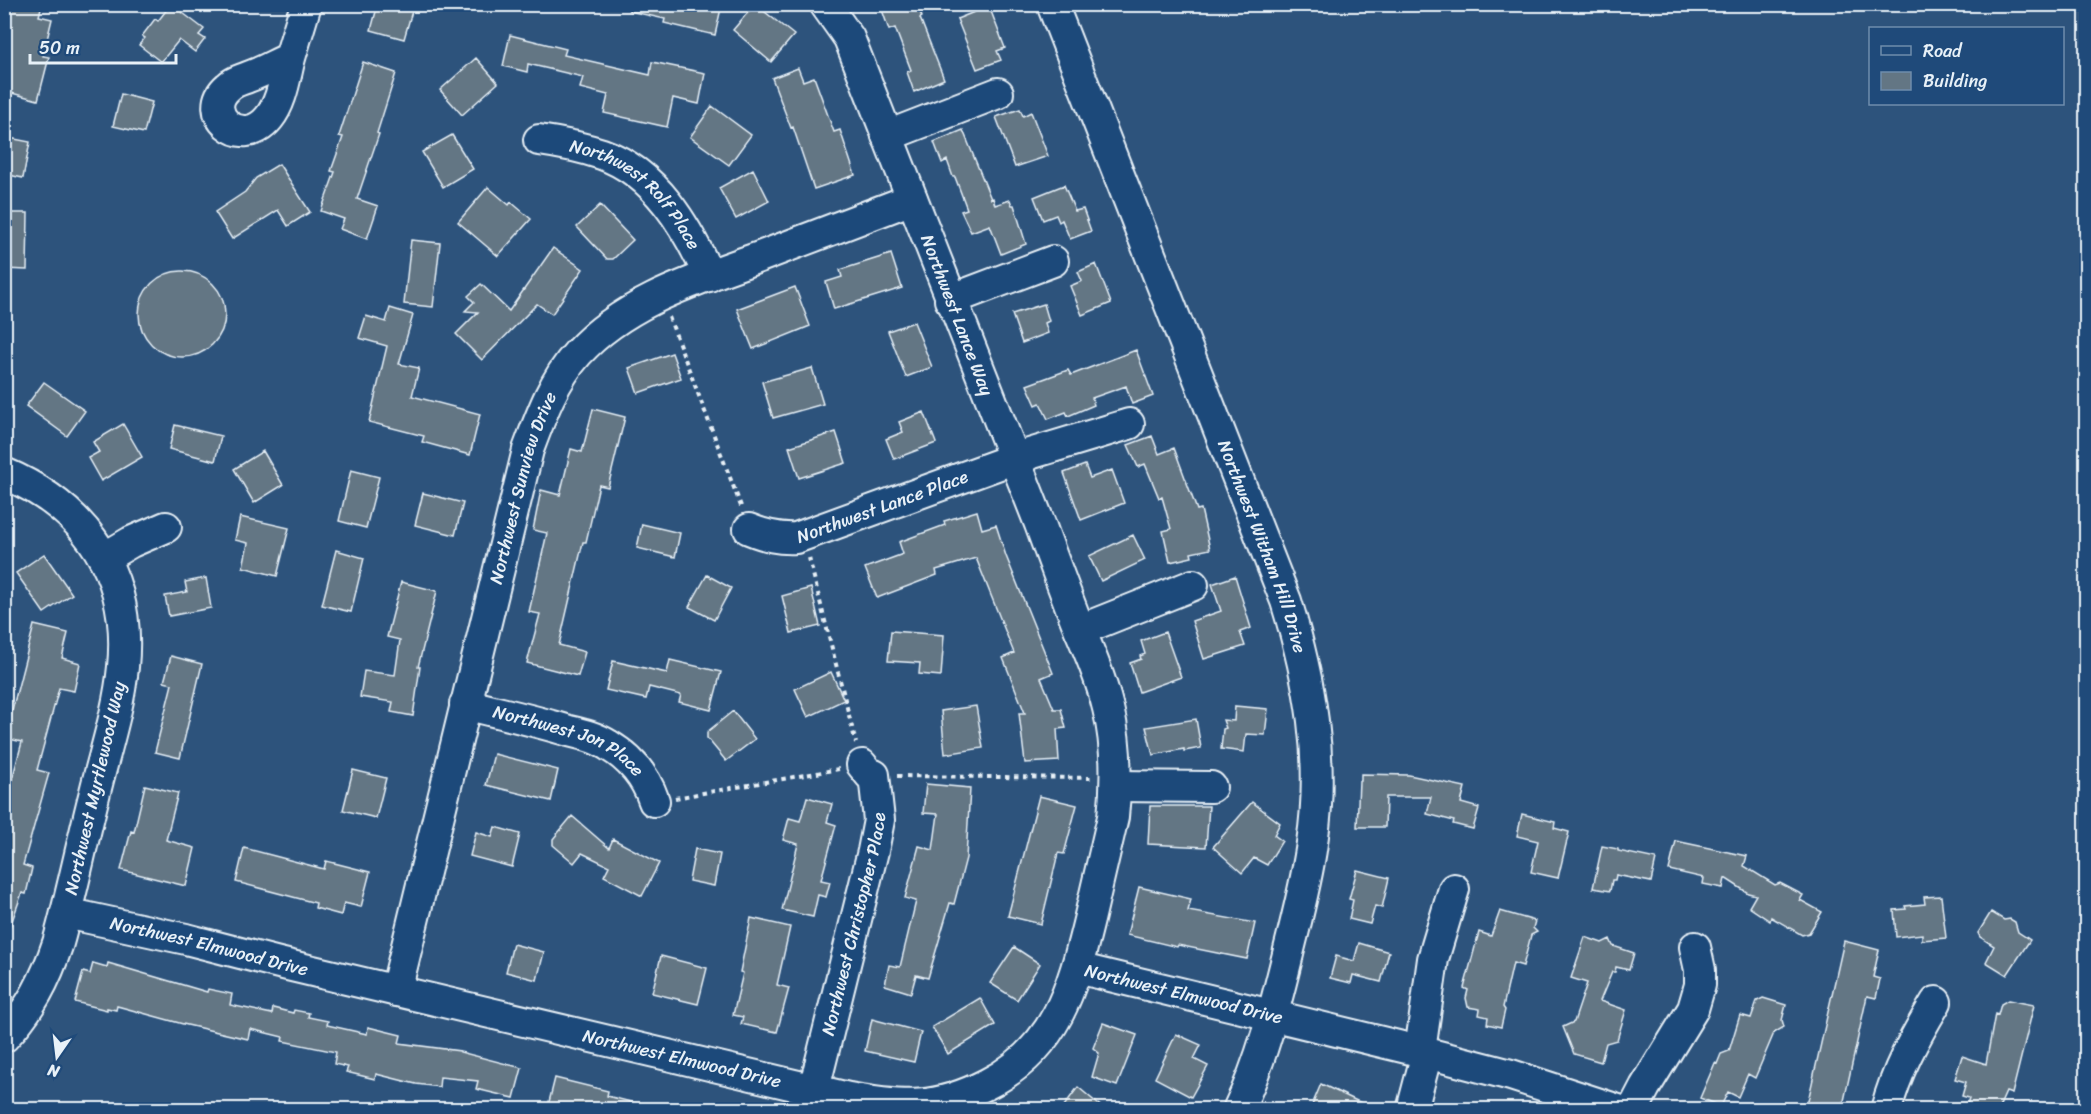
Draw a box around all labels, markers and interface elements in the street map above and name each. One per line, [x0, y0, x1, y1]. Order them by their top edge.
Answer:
scale bar [30, 27, 176, 65]
legend [1869, 27, 2064, 105]
text: 50 m [39, 32, 80, 64]
text: Road [1923, 35, 1963, 67]
text: Building [1923, 65, 1987, 97]
street label: Northwest Rolf Place [566, 130, 710, 256]
street label: Northwest Lance Way [912, 230, 1003, 401]
street label: Northwest Sunview Drive [480, 386, 566, 587]
street label: Northwest Witham Hill Drive [1208, 435, 1316, 656]
street label: Northwest Lance Place [792, 461, 973, 553]
street label: Northwest Myrtlewood Way [55, 677, 135, 898]
street label: Northwest Jon Place [490, 696, 653, 784]
street label: Northwest Christopher Place [812, 811, 895, 1039]
street label: Northwest Elmwood Drive [107, 907, 312, 985]
street label: Northwest Elmwood Drive [1081, 954, 1286, 1033]
street label: Northwest Elmwood Drive [580, 1019, 784, 1097]
north arrow [27, 1027, 87, 1087]
text: N [44, 1055, 63, 1087]

